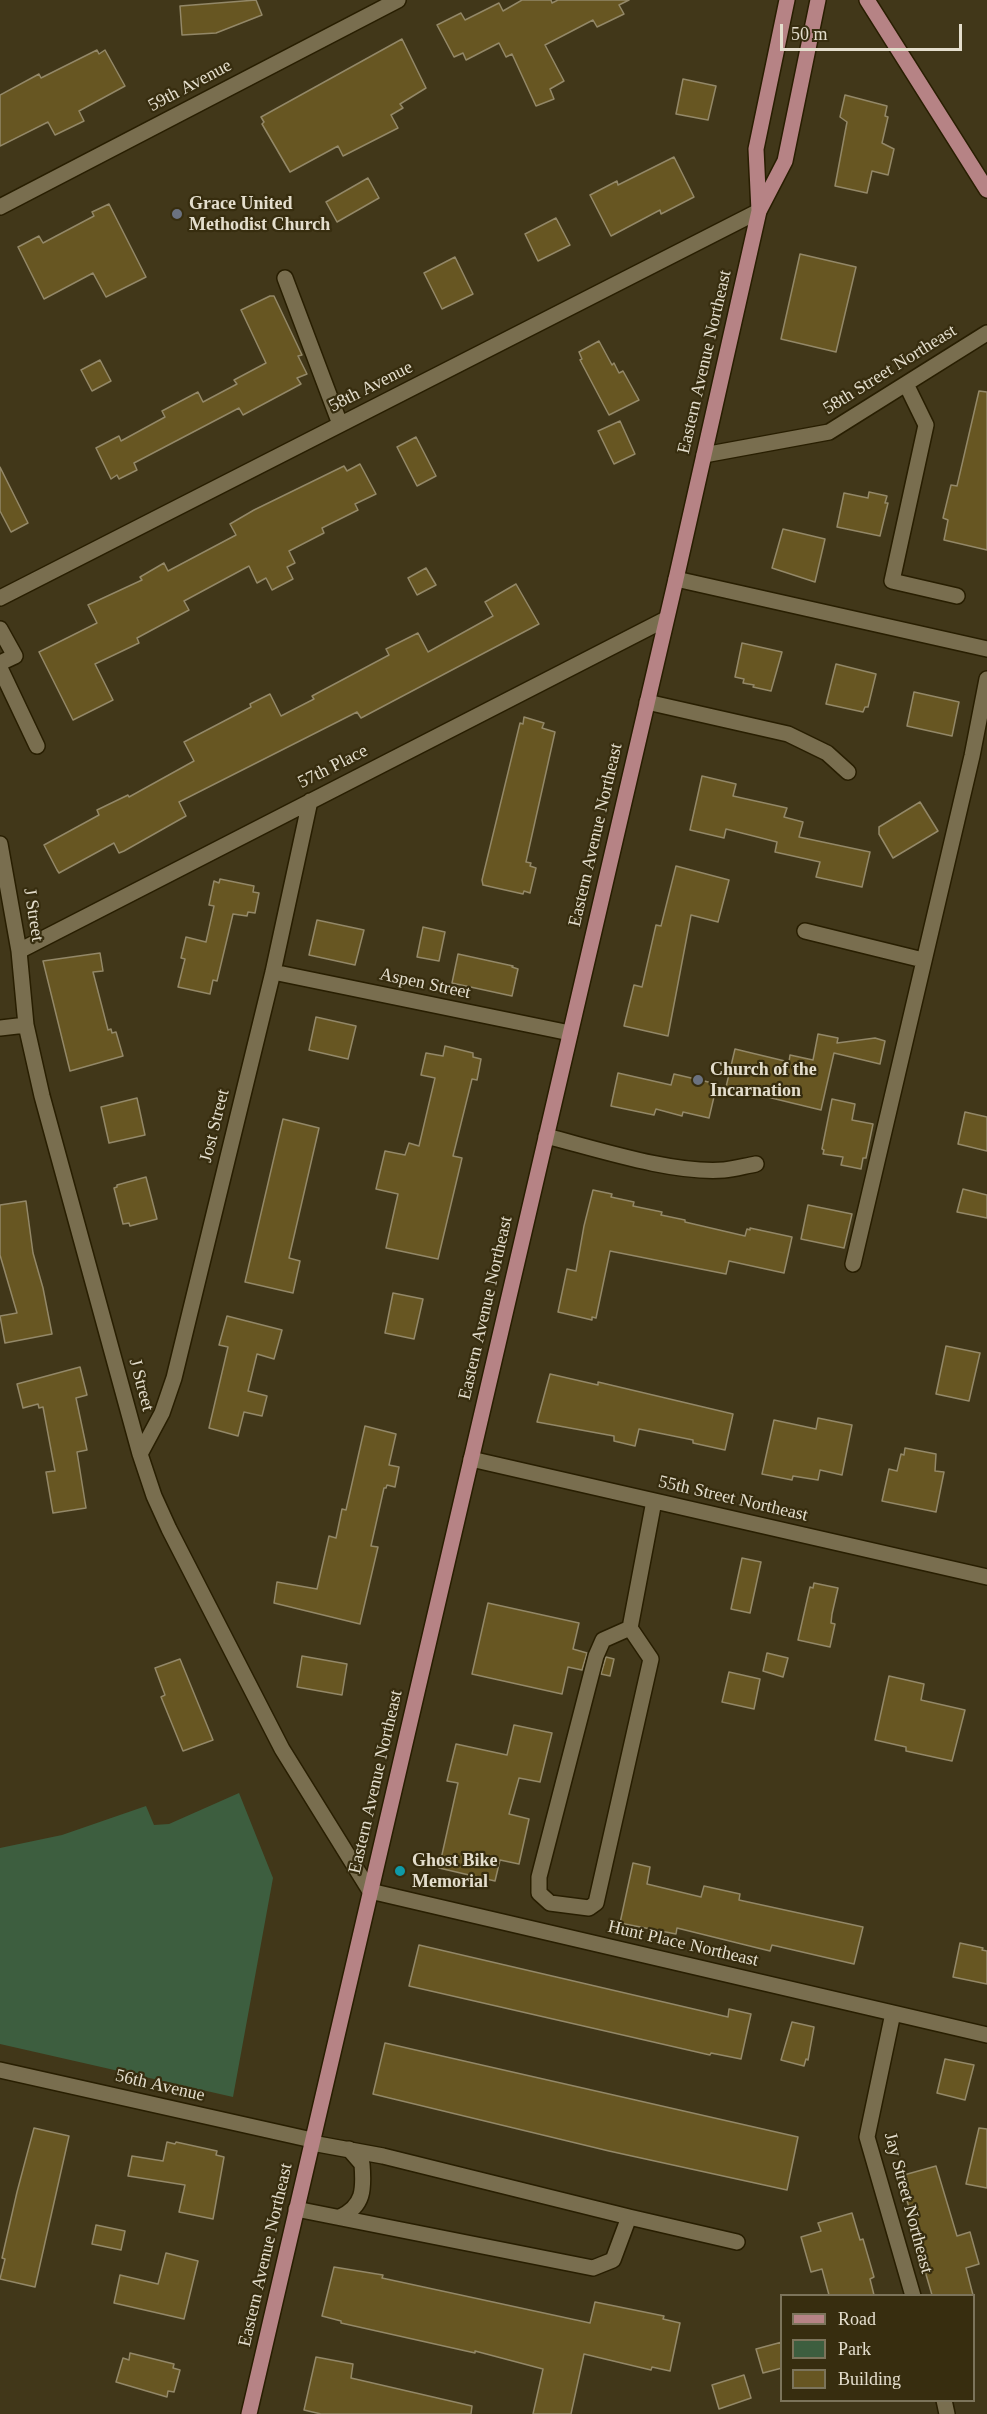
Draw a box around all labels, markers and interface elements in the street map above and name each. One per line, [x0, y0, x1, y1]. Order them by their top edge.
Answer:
scale bar [783, 12, 964, 50]
text: 50 m [791, 24, 828, 44]
street label: 59th Avenue [145, 55, 235, 117]
place label: Grace United Methodist Church [189, 193, 330, 236]
marker: Grace United Methodist Church [170, 207, 184, 221]
street label: Eastern Avenue Northeast [673, 268, 737, 456]
street label: 58th Street Northeast [819, 320, 961, 420]
street label: 58th Avenue [325, 357, 417, 417]
street label: 57th Place [294, 740, 372, 794]
street label: Eastern Avenue Northeast [564, 741, 628, 929]
street label: J Street [18, 887, 48, 943]
street label: Aspen Street [378, 964, 472, 1004]
place label: Church of the Incarnation [710, 1059, 817, 1102]
marker: Church of the Incarnation [691, 1073, 705, 1087]
street label: Jost Street [196, 1087, 234, 1165]
street label: Eastern Avenue Northeast [454, 1214, 518, 1402]
street label: J Street [124, 1356, 158, 1414]
street label: 55th Street Northeast [656, 1471, 810, 1527]
street label: Eastern Avenue Northeast [344, 1688, 408, 1876]
place label: Ghost Bike Memorial [412, 1850, 498, 1892]
marker: Ghost Bike Memorial [393, 1864, 407, 1878]
street label: Hunt Place Northeast [606, 1916, 760, 1972]
street label: 56th Avenue [113, 2065, 207, 2107]
street label: Jay Street Northeast [879, 2130, 937, 2276]
street label: Eastern Avenue Northeast [234, 2161, 298, 2349]
legend [780, 2294, 975, 2402]
text: Road [838, 2309, 876, 2329]
text: Park [838, 2339, 871, 2359]
text: Building [838, 2369, 901, 2389]

